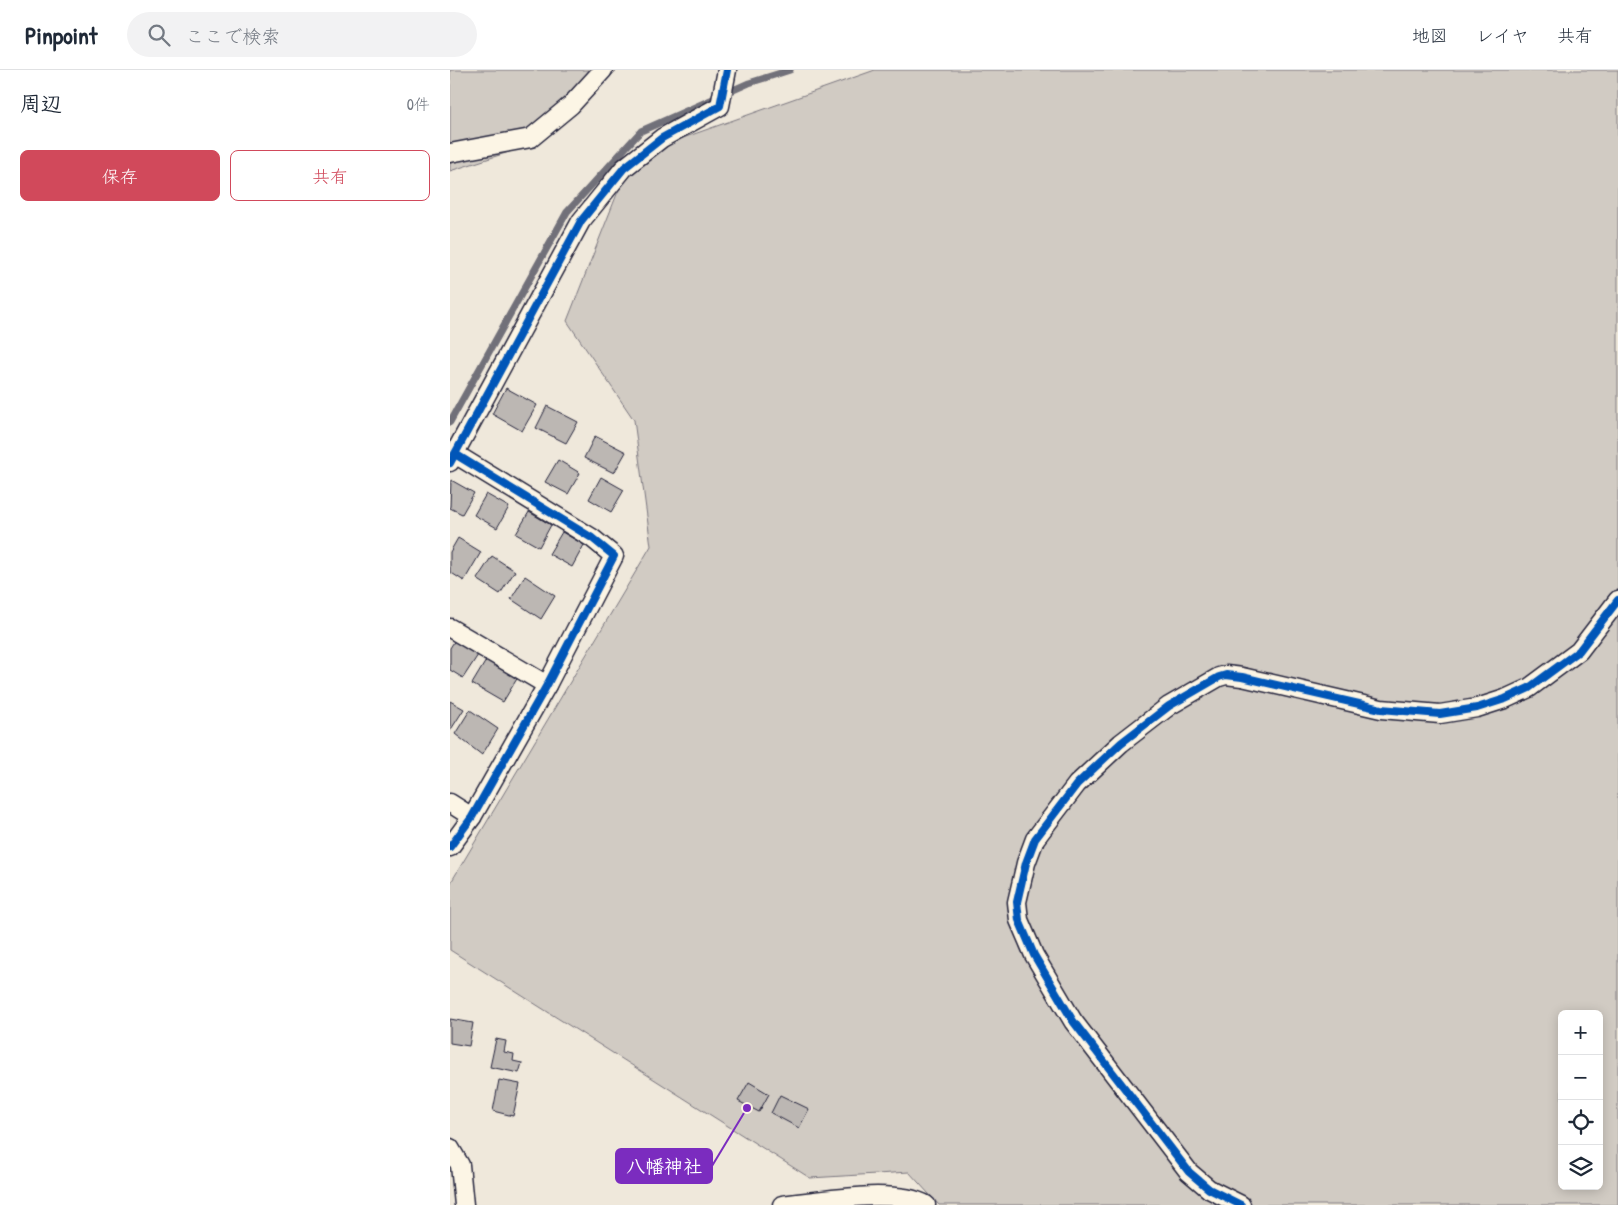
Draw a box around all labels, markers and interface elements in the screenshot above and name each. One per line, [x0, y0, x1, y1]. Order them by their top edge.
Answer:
search box [127, 12, 477, 57]
text: Pinpoint [25, 19, 97, 51]
icon: search [145, 21, 173, 49]
text: ここで検索 [185, 23, 280, 49]
text: 地図 [1412, 23, 1448, 48]
text: レイヤ [1476, 23, 1529, 48]
text: 共有 [1557, 23, 1593, 48]
text: 周辺 [20, 89, 62, 118]
text: 0件 [407, 93, 430, 115]
button: 保存 [20, 150, 220, 201]
button: 共有 [230, 150, 430, 201]
map controls [1558, 1010, 1603, 1190]
button: + [1558, 1010, 1603, 1055]
button: − [1558, 1055, 1603, 1100]
button: locate [1558, 1100, 1603, 1145]
button: layers [1558, 1145, 1603, 1190]
callout: 八幡神社 [616, 1149, 712, 1183]
text: 八幡神社 [626, 1153, 702, 1179]

